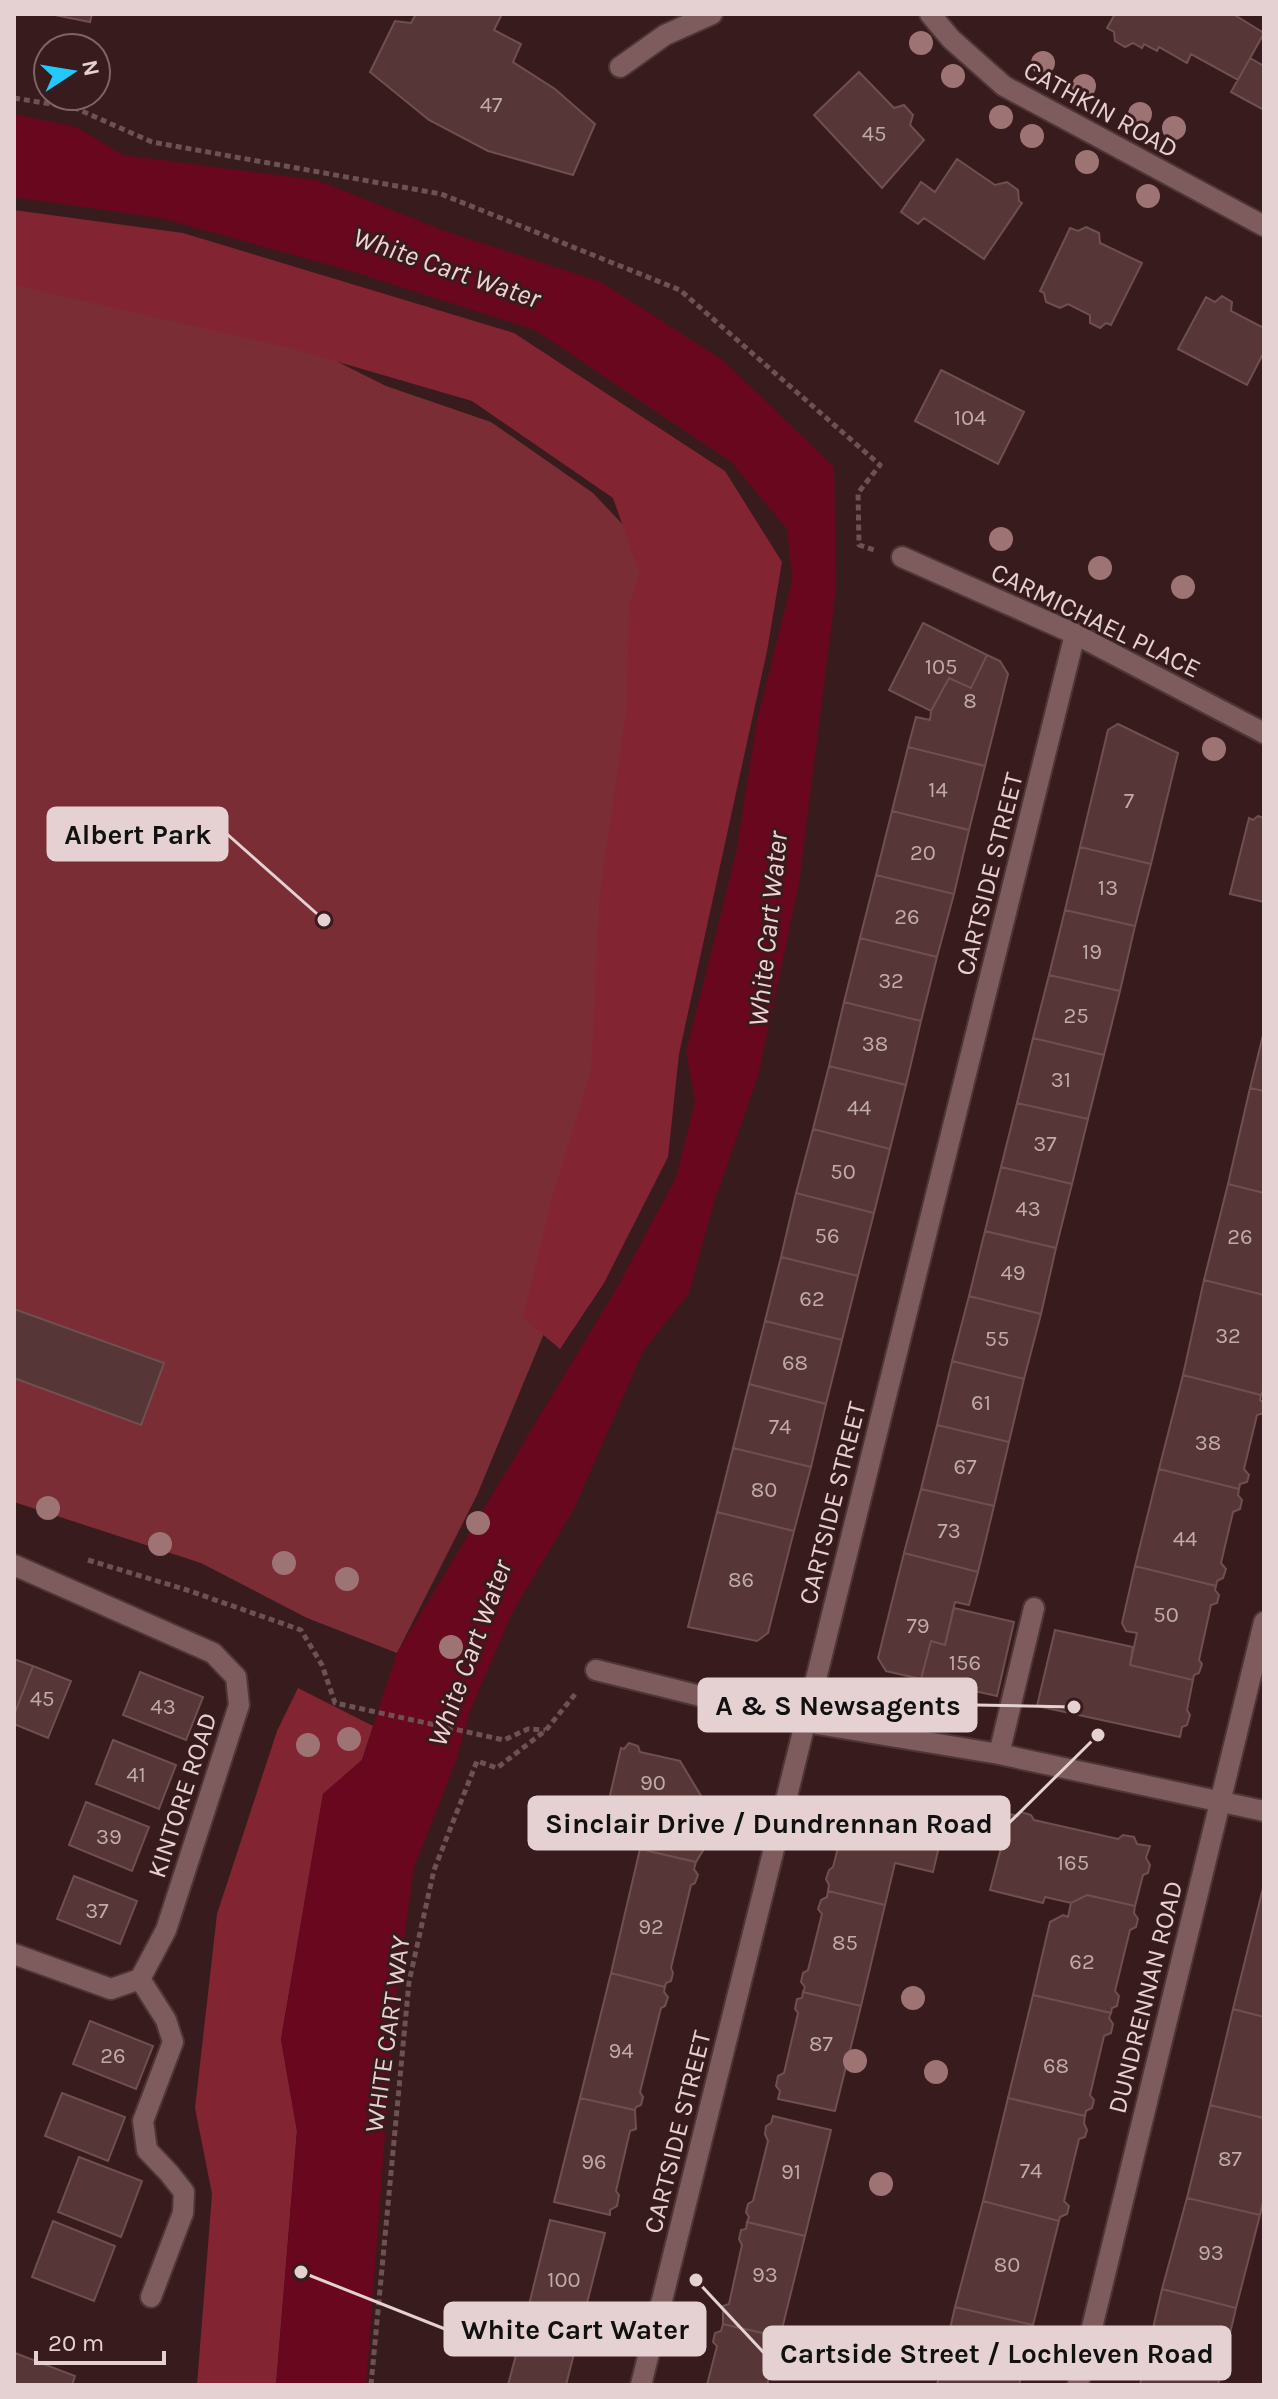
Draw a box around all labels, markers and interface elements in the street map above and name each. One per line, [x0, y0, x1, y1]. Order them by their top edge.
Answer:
north arrow [32, 32, 112, 112]
street label: CATHKIN ROAD [1018, 54, 1184, 165]
text: N [76, 58, 105, 78]
house number: 47 [480, 92, 502, 118]
house number: 45 [862, 121, 886, 147]
water label: White Cart Water [349, 220, 546, 315]
house number: 104 [954, 405, 986, 431]
street label: CARMICHAEL PLACE [986, 556, 1206, 685]
house number: 105 [925, 654, 957, 680]
house number: 8 [963, 688, 977, 714]
street label: CARTSIDE STREET [949, 770, 1030, 979]
house number: 14 [928, 777, 948, 803]
house number: 7 [1124, 788, 1134, 814]
callout: Albert Park [48, 808, 227, 860]
text: Albert Park [64, 818, 212, 851]
water label: White Cart Water [741, 828, 794, 1028]
house number: 20 [910, 840, 936, 866]
house number: 13 [1098, 875, 1118, 901]
house number: 26 [894, 904, 920, 930]
house number: 19 [1082, 939, 1102, 965]
house number: 32 [878, 968, 904, 994]
house number: 25 [1063, 1003, 1089, 1029]
house number: 38 [862, 1031, 888, 1057]
house number: 31 [1051, 1067, 1071, 1093]
house number: 44 [847, 1095, 871, 1121]
house number: 37 [1033, 1131, 1057, 1157]
house number: 50 [830, 1159, 856, 1185]
house number: 43 [1015, 1196, 1041, 1222]
house number: 56 [814, 1223, 840, 1249]
house number: 26 [1227, 1224, 1253, 1250]
house number: 49 [1000, 1260, 1026, 1286]
house number: 62 [799, 1286, 825, 1312]
house number: 32 [1215, 1323, 1241, 1349]
house number: 55 [985, 1326, 1009, 1352]
house number: 68 [782, 1350, 808, 1376]
house number: 61 [971, 1390, 991, 1416]
street label: CARTSIDE STREET [792, 1399, 873, 1608]
house number: 74 [769, 1414, 791, 1440]
house number: 38 [1195, 1430, 1221, 1456]
house number: 67 [954, 1454, 976, 1480]
house number: 80 [751, 1477, 777, 1503]
house number: 73 [937, 1518, 961, 1544]
house number: 44 [1173, 1526, 1197, 1552]
water label: White Cart Water [420, 1554, 519, 1751]
house number: 86 [728, 1567, 754, 1593]
house number: 50 [1153, 1602, 1179, 1628]
house number: 79 [906, 1613, 930, 1639]
house number: 156 [949, 1650, 981, 1676]
callout: A & S Newsagents [699, 1679, 976, 1731]
house number: 45 [30, 1686, 54, 1712]
text: A & S Newsagents [715, 1689, 961, 1722]
house number: 43 [150, 1694, 176, 1720]
street label: KINTORE ROAD [141, 1708, 224, 1882]
house number: 41 [126, 1762, 146, 1788]
house number: 90 [640, 1770, 666, 1796]
callout: Sinclair Drive / Dundrennan Road [529, 1797, 1009, 1849]
text: Sinclair Drive / Dundrennan Road [545, 1807, 993, 1840]
house number: 39 [96, 1824, 122, 1850]
house number: 165 [1057, 1850, 1089, 1876]
street label: DUNDRENNAN ROAD [1102, 1877, 1189, 2117]
house number: 37 [85, 1898, 109, 1924]
house number: 92 [638, 1914, 664, 1940]
house number: 85 [832, 1930, 858, 1956]
street label: WHITE CART WAY [358, 1933, 417, 2135]
house number: 62 [1069, 1949, 1095, 1975]
street label: CARTSIDE STREET [637, 2028, 718, 2237]
house number: 87 [809, 2031, 833, 2057]
house number: 94 [608, 2038, 634, 2064]
house number: 26 [100, 2043, 126, 2069]
house number: 68 [1043, 2053, 1069, 2079]
house number: 87 [1218, 2146, 1242, 2172]
house number: 96 [581, 2149, 607, 2175]
house number: 74 [1020, 2158, 1042, 2184]
house number: 91 [781, 2159, 801, 2185]
house number: 93 [1198, 2240, 1224, 2266]
house number: 80 [994, 2252, 1020, 2278]
house number: 93 [752, 2262, 778, 2288]
house number: 100 [547, 2267, 581, 2293]
callout: White Cart Water [445, 2303, 705, 2355]
text: White Cart Water [461, 2313, 689, 2346]
scale bar [36, 2315, 164, 2365]
callout: Cartside Street / Lochleven Road [764, 2327, 1230, 2379]
text: 20 m [48, 2329, 104, 2357]
text: Cartside Street / Lochleven Road [780, 2337, 1214, 2370]

